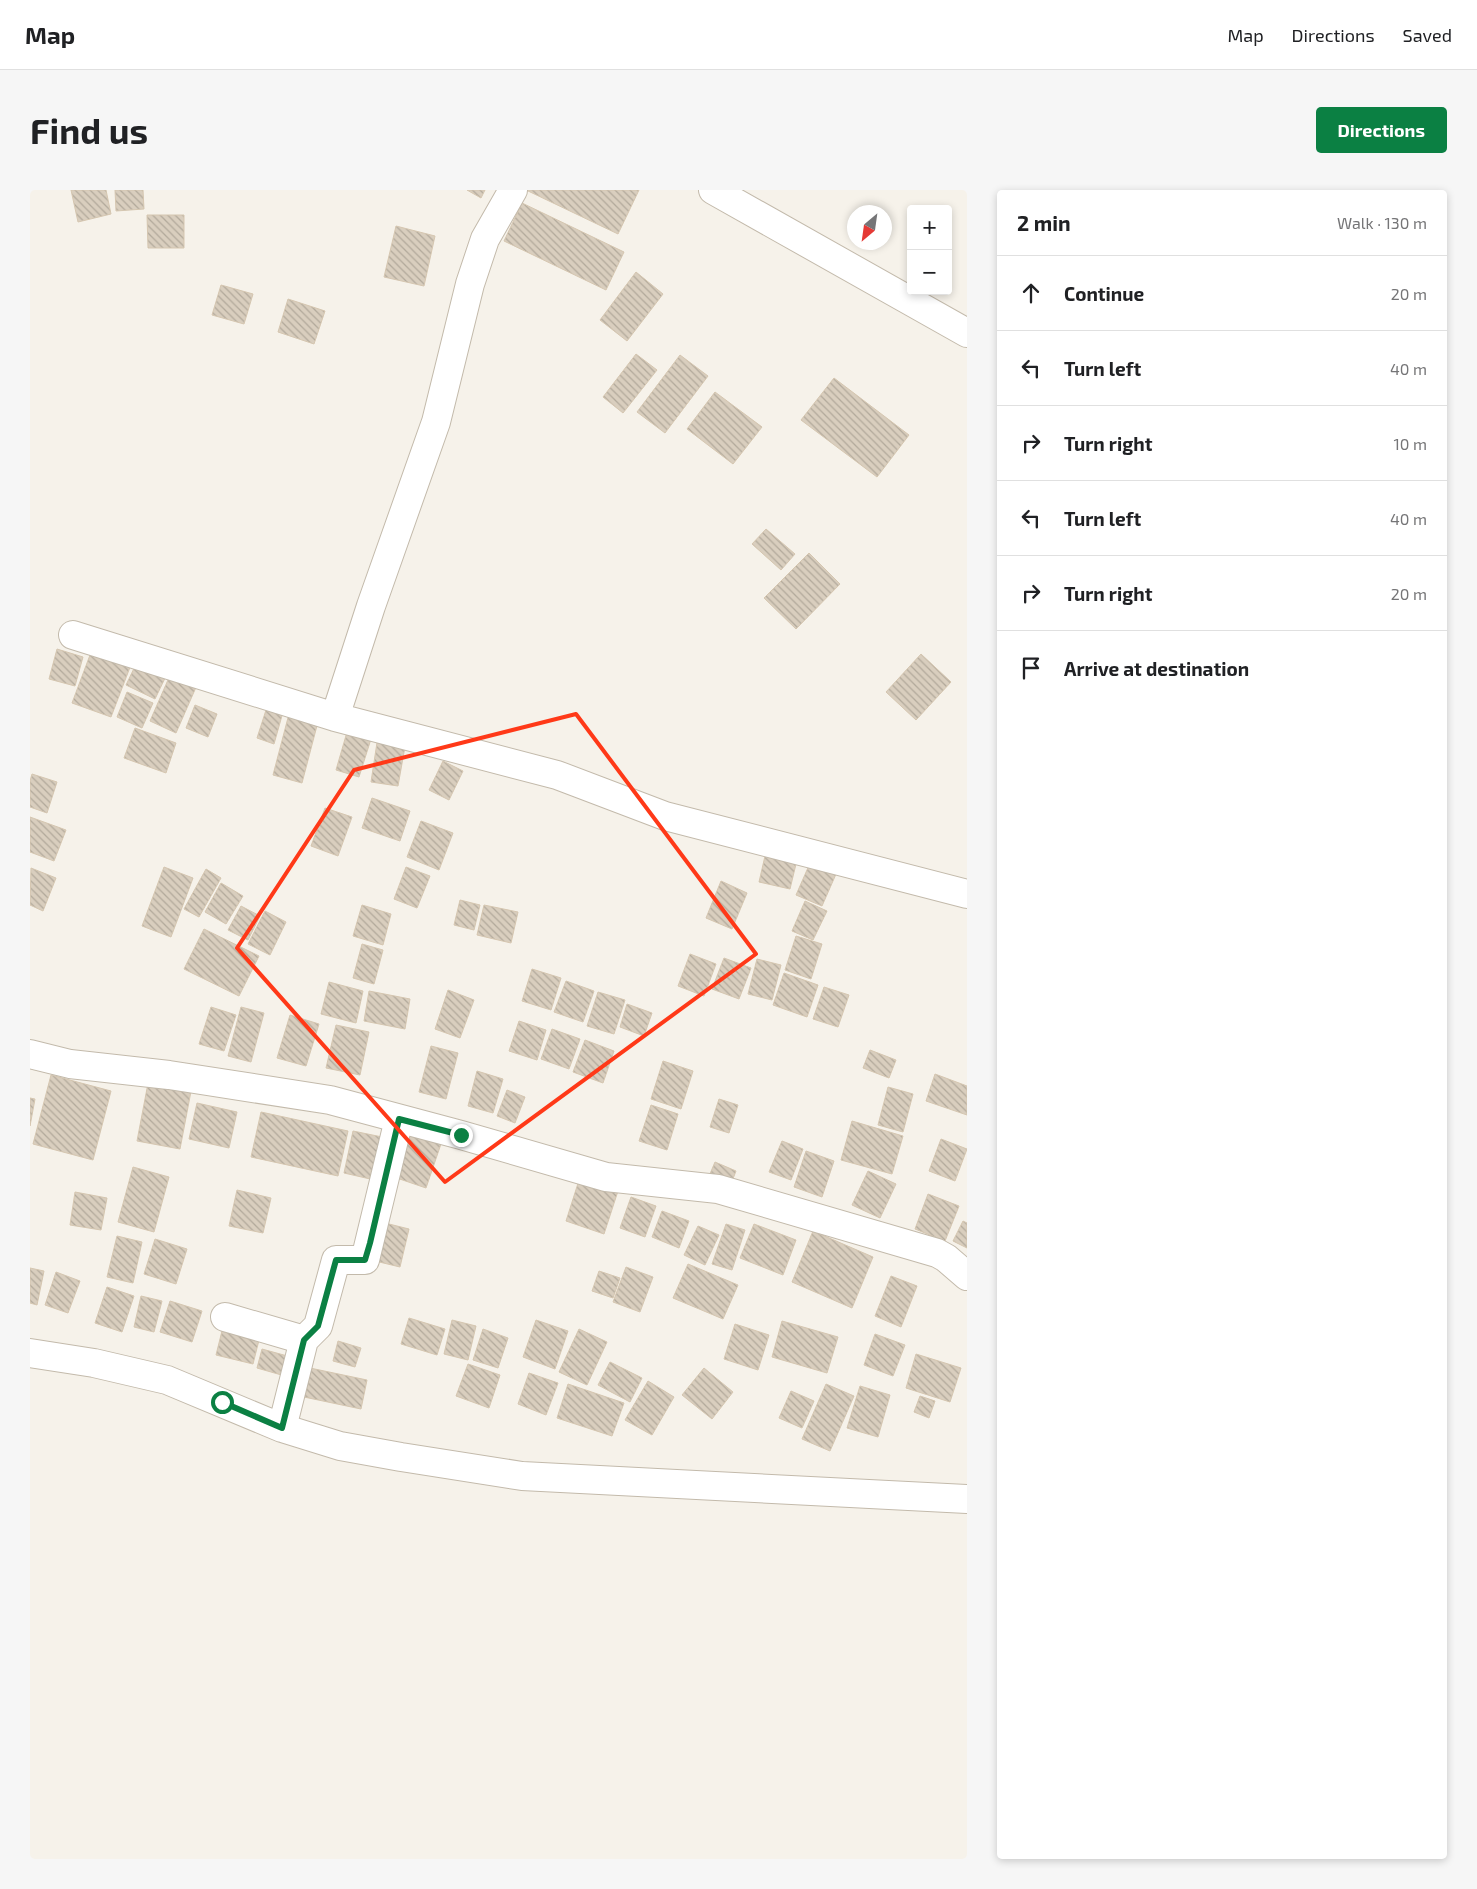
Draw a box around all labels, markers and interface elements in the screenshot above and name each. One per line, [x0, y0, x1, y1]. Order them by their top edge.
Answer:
text: Map [25, 20, 75, 49]
text: Map [1227, 24, 1264, 46]
text: Directions [1292, 24, 1375, 46]
text: Saved [1403, 24, 1452, 46]
button: Directions [1316, 107, 1447, 153]
text: Find us [30, 109, 148, 151]
north arrow [847, 205, 892, 250]
map controls [907, 205, 952, 295]
button: + [907, 205, 952, 250]
text: 2 min [1017, 210, 1071, 235]
text: Walk · 130 m [1337, 213, 1427, 232]
button: − [907, 250, 952, 295]
icon: ahead [1017, 279, 1045, 307]
text: Continue [1064, 282, 1144, 305]
text: 20 m [1391, 284, 1427, 303]
icon: left [1017, 354, 1045, 382]
text: Turn left [1064, 357, 1141, 380]
text: 40 m [1390, 359, 1427, 378]
icon: right [1017, 429, 1045, 457]
text: Turn right [1064, 432, 1152, 455]
text: 10 m [1393, 434, 1427, 453]
icon: left [1017, 504, 1045, 532]
text: Turn left [1064, 507, 1141, 530]
text: 40 m [1390, 509, 1427, 528]
icon: right [1017, 579, 1045, 607]
text: Turn right [1064, 582, 1152, 605]
text: 20 m [1391, 584, 1427, 603]
icon: arrive [1017, 654, 1045, 682]
text: Arrive at destination [1064, 657, 1249, 680]
route end [450, 1124, 473, 1147]
route start [211, 1391, 234, 1414]

